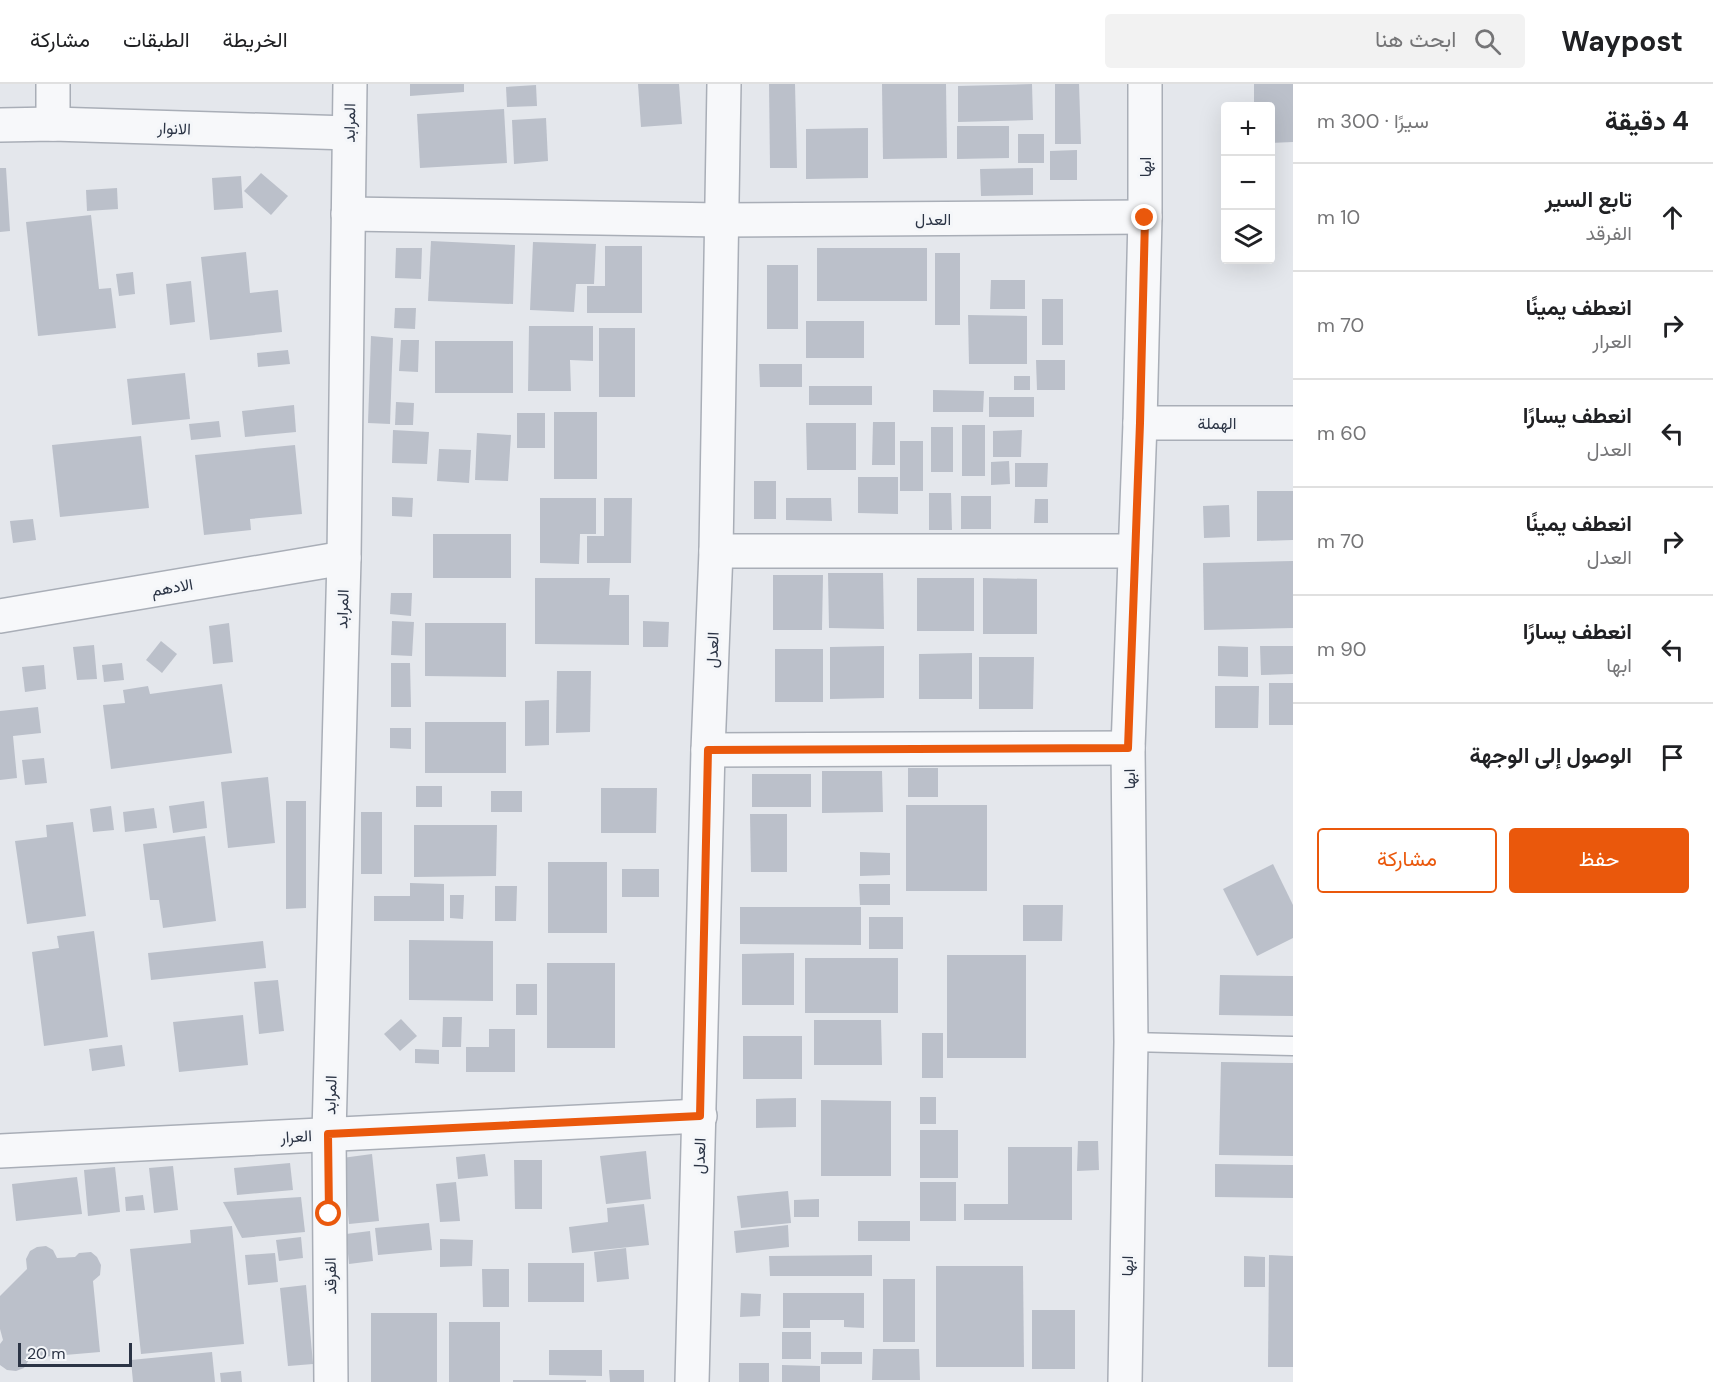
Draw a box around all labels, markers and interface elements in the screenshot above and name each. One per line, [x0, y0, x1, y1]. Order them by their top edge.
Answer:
search box [1105, 14, 1525, 68]
text: Waypost [1561, 23, 1683, 60]
text: ابحث هنا [1375, 25, 1456, 54]
icon: search [1471, 25, 1504, 58]
text: مشاركة [30, 26, 90, 54]
text: الطبقات [123, 26, 190, 54]
text: الخريطة [223, 26, 288, 54]
map controls [1221, 102, 1275, 264]
button: + [1221, 102, 1275, 156]
street label: المرابد [339, 103, 360, 143]
text: 4 دقيقة [1605, 104, 1689, 138]
text: سيرًا · 300 m [1317, 108, 1429, 134]
street label: الانوار [156, 117, 191, 140]
button: − [1221, 156, 1275, 210]
street label: ابها [1135, 157, 1156, 177]
text: تابع السير [1545, 185, 1632, 214]
icon: ahead [1656, 201, 1689, 234]
route end [1131, 204, 1157, 230]
text: 10 m [1317, 204, 1360, 230]
street label: العدل [915, 209, 951, 230]
button: layers [1221, 210, 1275, 264]
text: الفرقد [1586, 220, 1632, 246]
text: انعطف يمينًا [1525, 293, 1632, 322]
icon: right [1656, 309, 1689, 342]
text: 70 m [1317, 312, 1364, 338]
text: العرار [1592, 328, 1632, 354]
text: انعطف يسارًا [1523, 401, 1632, 430]
street label: الهملة [1198, 413, 1236, 434]
icon: left [1656, 417, 1689, 450]
text: 60 m [1317, 420, 1366, 446]
text: العدل [1587, 436, 1632, 462]
text: انعطف يمينًا [1525, 509, 1632, 538]
icon: right [1656, 525, 1689, 558]
text: 70 m [1317, 528, 1364, 554]
text: العدل [1587, 544, 1632, 570]
street label: الادهم [150, 574, 194, 601]
street label: المرابد [331, 589, 354, 629]
text: انعطف يسارًا [1523, 617, 1632, 646]
street label: العدل [701, 632, 724, 668]
icon: left [1656, 633, 1689, 666]
text: 90 m [1317, 636, 1366, 662]
text: ابها [1606, 652, 1632, 678]
text: الوصول إلى الوجهة [1470, 741, 1632, 770]
icon: arrive [1656, 741, 1689, 774]
street label: ابها [1119, 769, 1140, 789]
button: مشاركة [1317, 828, 1497, 893]
button: حفظ [1509, 828, 1689, 893]
street label: المرابد [319, 1075, 342, 1115]
street label: العرار [279, 1125, 312, 1148]
street label: العدل [688, 1138, 711, 1174]
route start [315, 1200, 341, 1226]
street label: ابها [1117, 1256, 1138, 1276]
street label: الفرقد [320, 1257, 341, 1295]
scale bar [18, 1340, 132, 1368]
text: 20 m [27, 1343, 66, 1364]

